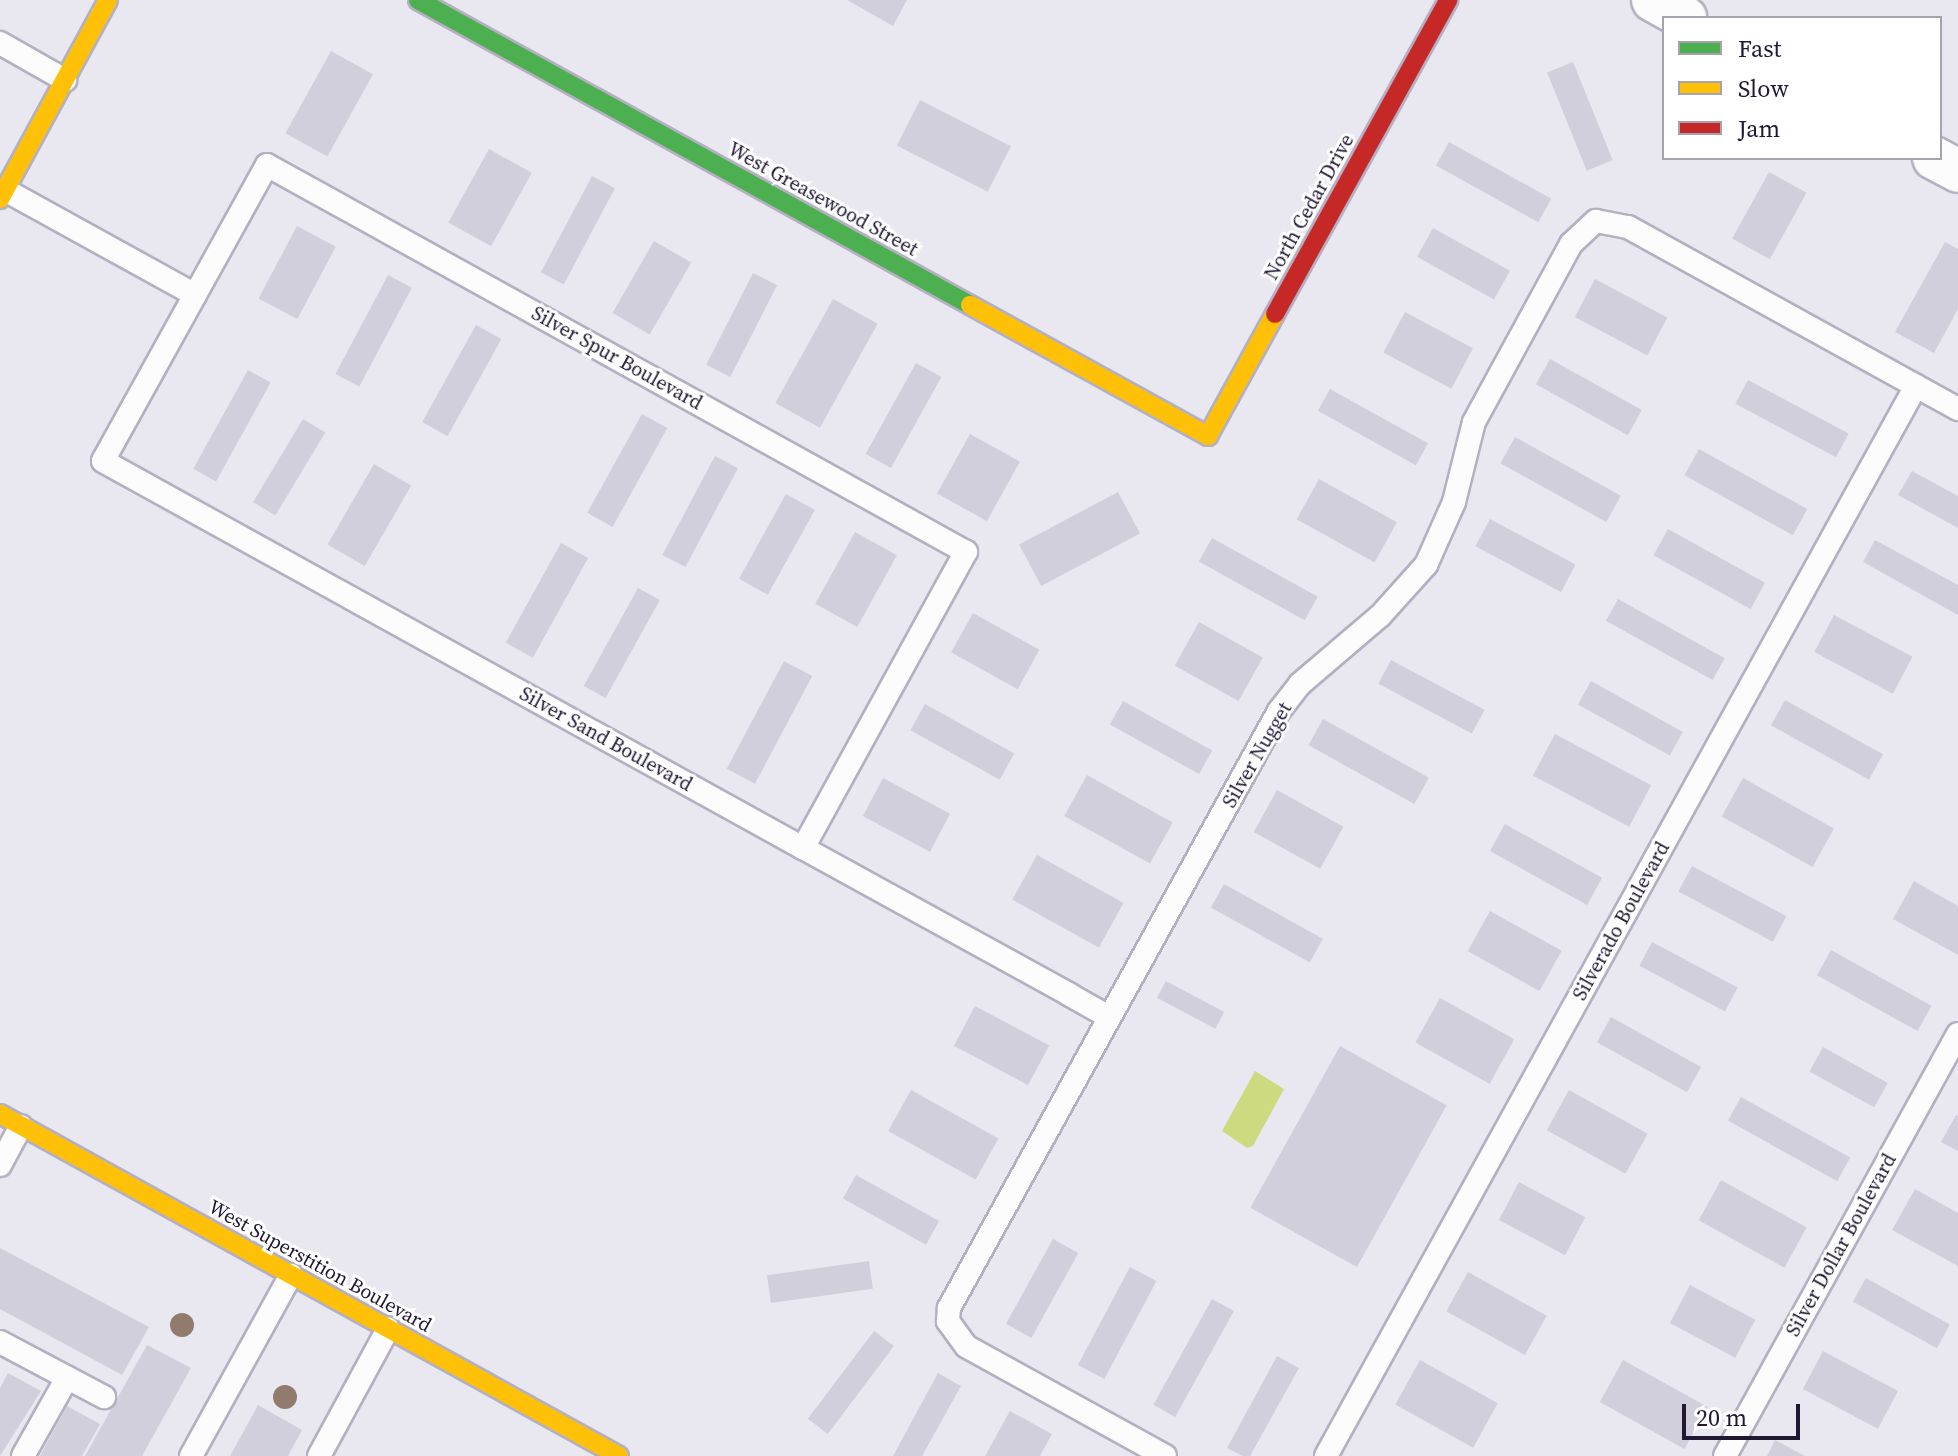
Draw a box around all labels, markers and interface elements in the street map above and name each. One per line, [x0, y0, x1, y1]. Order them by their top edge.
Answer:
legend [1662, 16, 1942, 160]
text: Fast [1738, 32, 1781, 65]
text: Slow [1738, 72, 1789, 105]
text: Jam [1738, 112, 1780, 145]
street label: North Cedar Drive [1259, 130, 1359, 284]
street label: West Greasewood Street [724, 137, 922, 261]
street label: Silver Spur Boulevard [527, 301, 707, 415]
street label: Silver Sand Boulevard [515, 682, 697, 796]
street label: Silver Nugget [1217, 698, 1297, 812]
street label: Silverado Boulevard [1567, 837, 1675, 1005]
street label: Silver Dollar Boulevard [1781, 1149, 1901, 1341]
street label: West Superstition Boulevard [204, 1195, 436, 1337]
scale bar [1686, 1388, 1804, 1438]
text: 20 m [1696, 1401, 1747, 1434]

